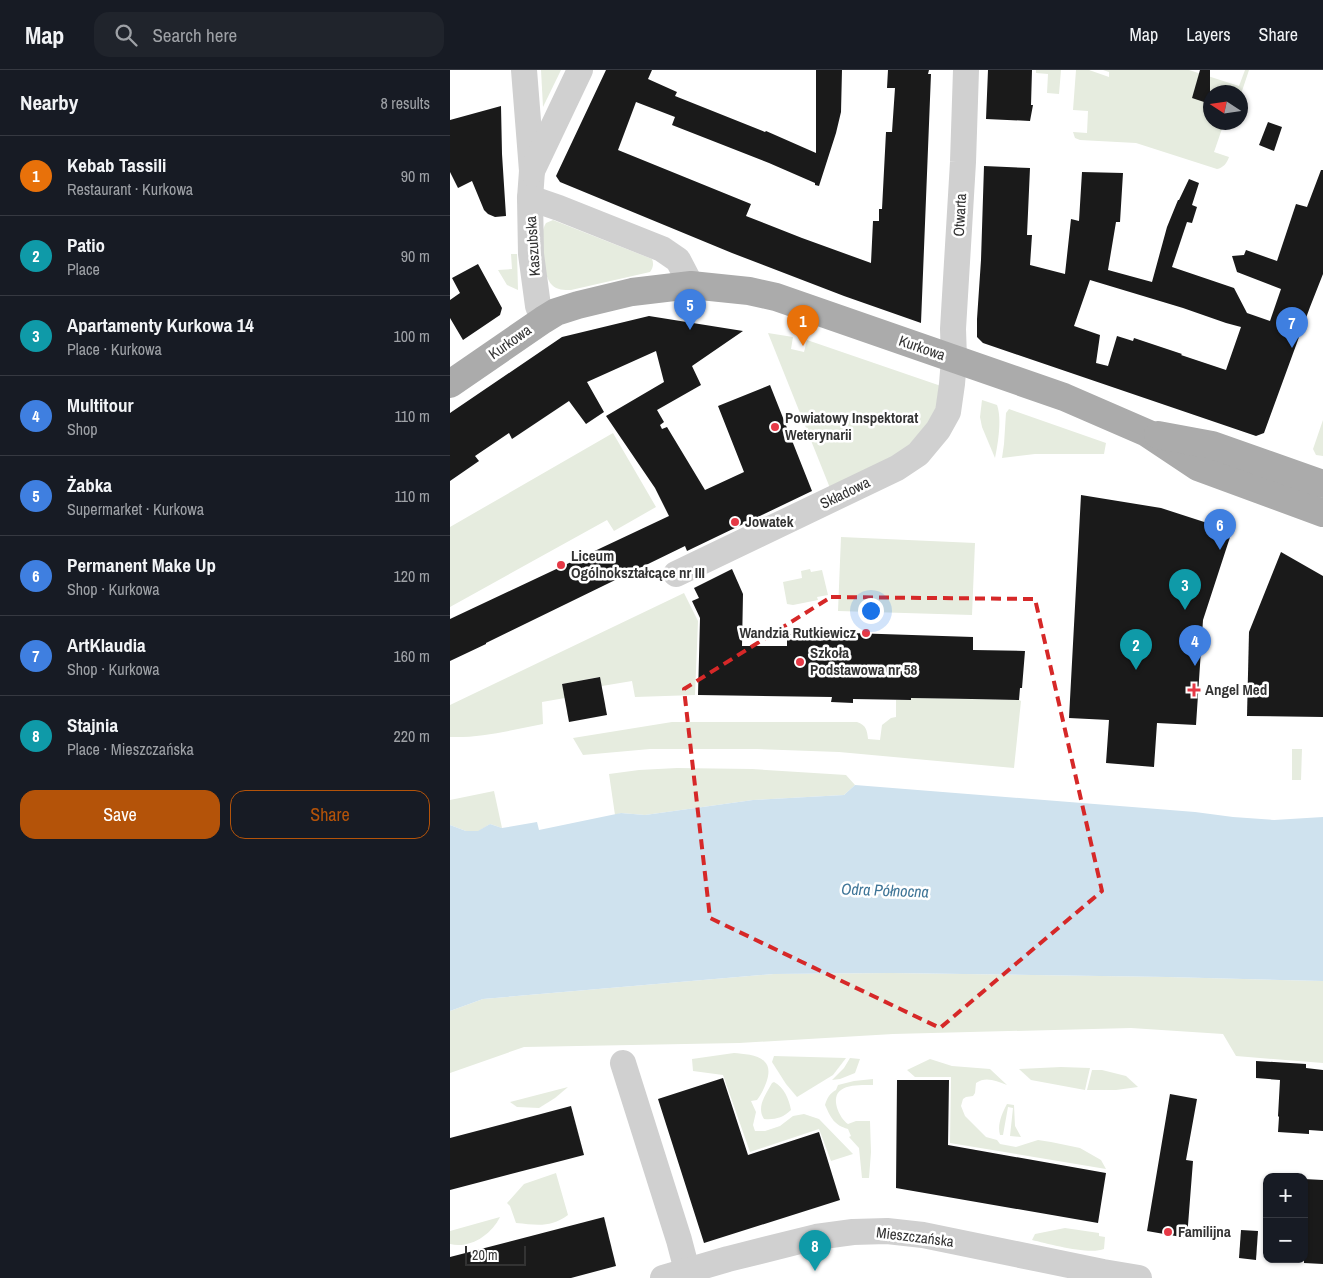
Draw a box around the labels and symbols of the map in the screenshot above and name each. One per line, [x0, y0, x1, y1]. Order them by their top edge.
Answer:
north arrow [1203, 85, 1248, 130]
street label: Otwarta [948, 193, 971, 237]
street label: Kaszubska [520, 215, 545, 277]
pin: 5 [674, 289, 706, 330]
pin: 1 [787, 305, 819, 346]
pin: 7 [1276, 307, 1308, 348]
street label: Kurkowa [484, 319, 535, 364]
street label: Kurkowa [896, 330, 948, 365]
place label: Powiatowy Inspektorat Weterynarii [785, 407, 918, 445]
marker: Powiatowy Inspektorat Weterynarii [769, 421, 781, 433]
street label: Składowa [816, 471, 873, 514]
pin: 6 [1204, 509, 1236, 550]
place label: Jowatek [745, 511, 794, 532]
marker: Jowatek [729, 516, 741, 528]
place label: Liceum Ogólnokształcące nr III [571, 545, 705, 583]
marker: Liceum Ogólnokształcące nr III [555, 559, 567, 571]
pin: 3 [1169, 569, 1201, 610]
your location [858, 598, 884, 624]
place label: Wandzia Rutkiewicz [740, 622, 856, 643]
pin: 4 [1179, 625, 1211, 666]
marker: Wandzia Rutkiewicz [860, 627, 872, 639]
pin: 2 [1120, 629, 1152, 670]
place label: Szkoła Podstawowa nr 58 [810, 642, 917, 680]
marker: Szkoła Podstawowa nr 58 [794, 656, 806, 668]
place label: Angel Med [1205, 679, 1267, 700]
marker: Angel Med [1187, 683, 1201, 697]
water label: Odra Północna [841, 877, 929, 903]
street label: Mieszczańska [875, 1221, 955, 1252]
place label: Familijna [1178, 1221, 1231, 1242]
marker: Familijna [1162, 1226, 1174, 1238]
pin: 8 [799, 1230, 831, 1271]
scale bar [465, 1243, 526, 1266]

